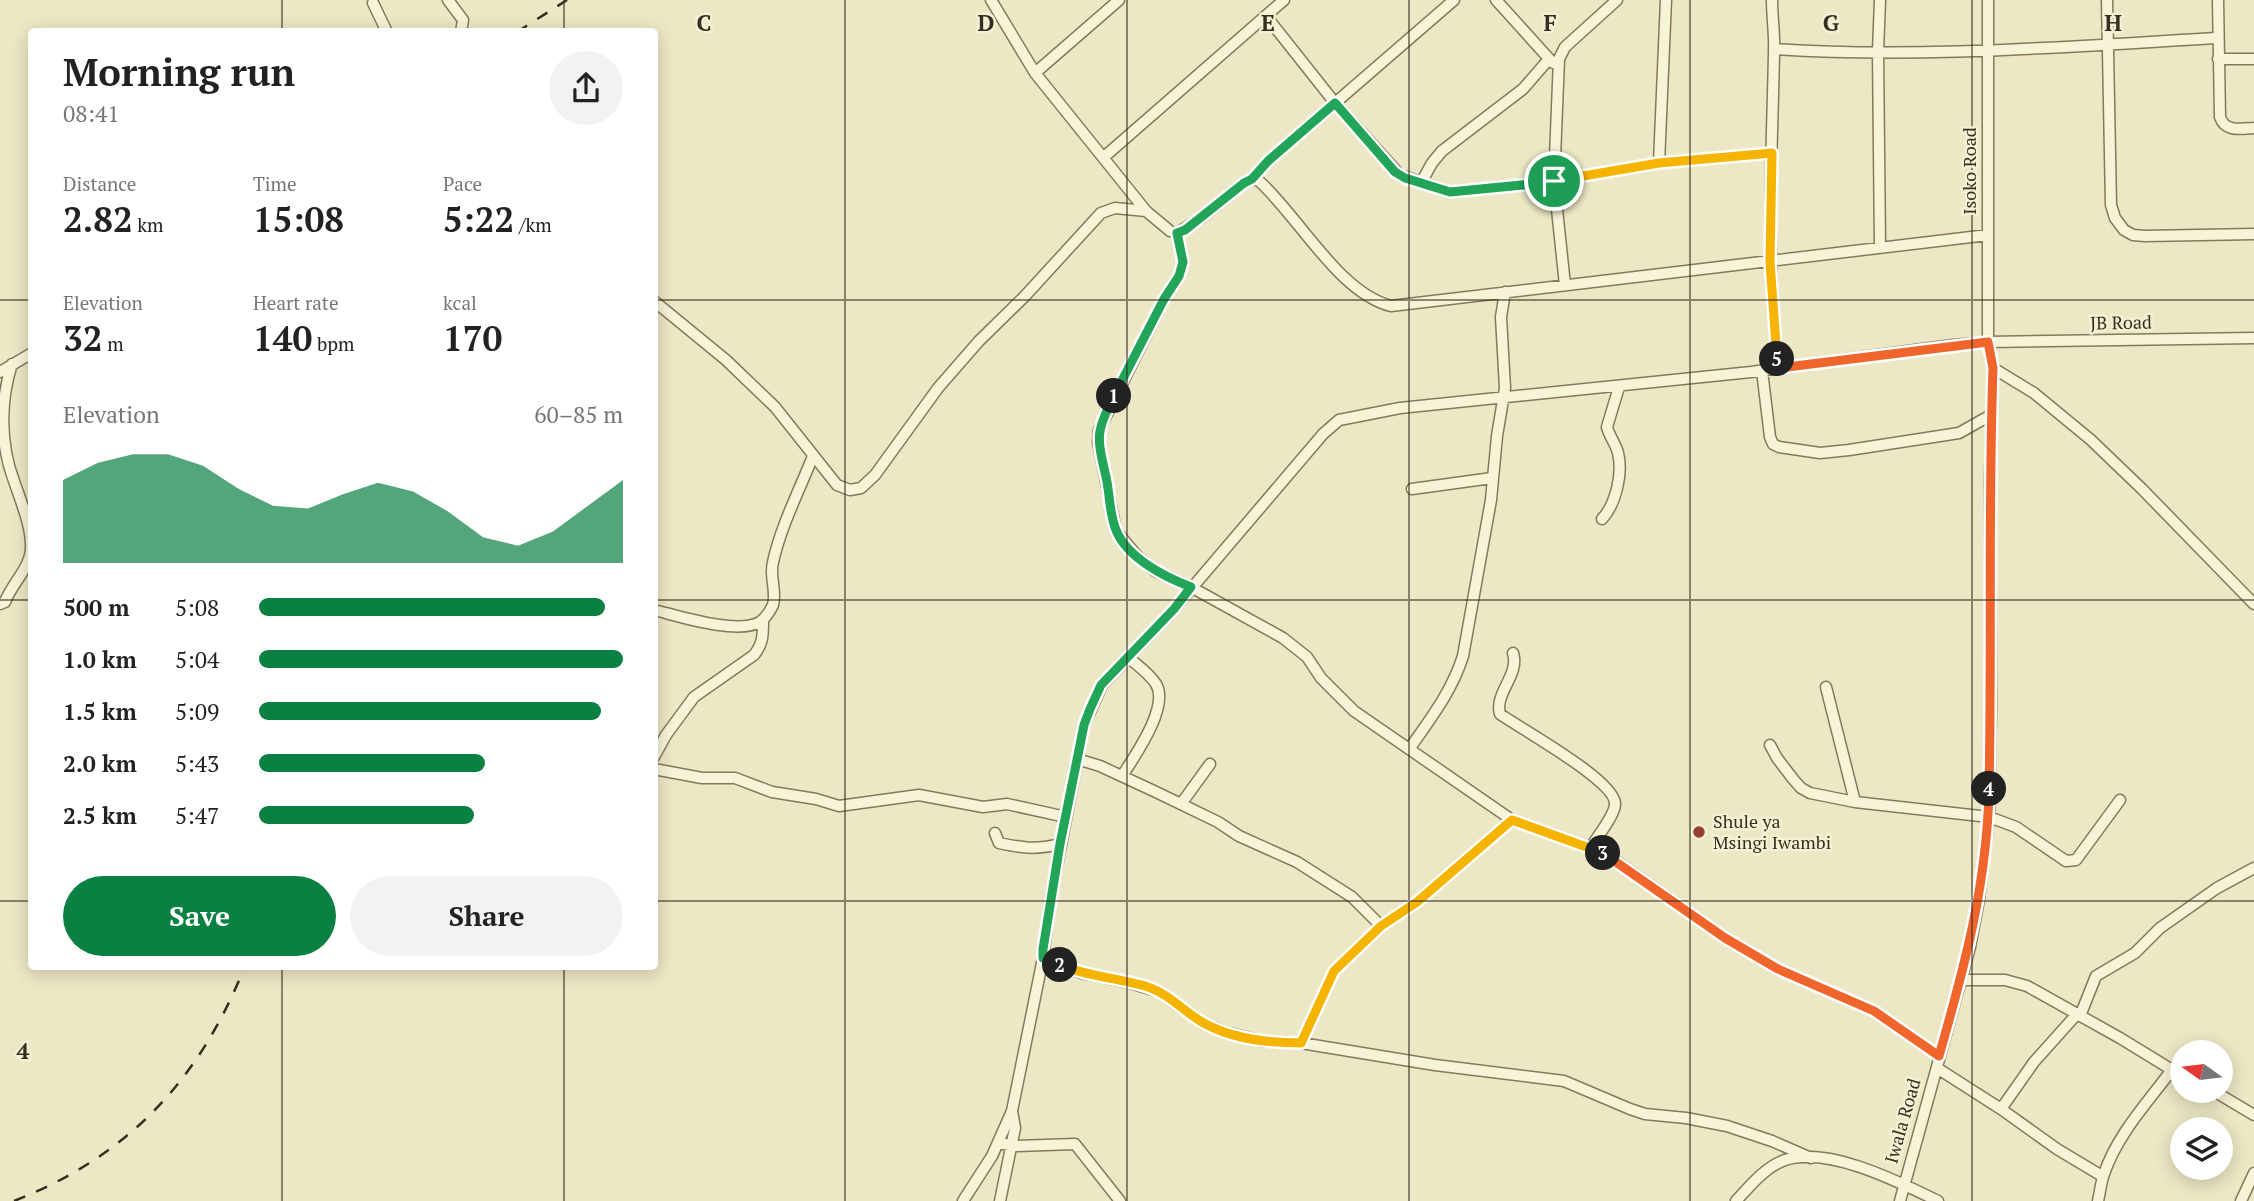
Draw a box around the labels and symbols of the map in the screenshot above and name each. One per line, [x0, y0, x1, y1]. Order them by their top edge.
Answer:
text: C [697, 7, 712, 38]
text: D [978, 7, 995, 38]
text: E [1261, 7, 1275, 38]
text: F [1543, 7, 1557, 38]
text: G [1823, 7, 1840, 38]
text: H [2104, 7, 2122, 38]
street label: Isoko Road [1957, 127, 1981, 215]
pin [1524, 151, 1584, 211]
street label: JB Road [2090, 309, 2152, 335]
pin: 5 [1760, 342, 1795, 376]
pin: 1 [1096, 378, 1132, 414]
pin: 4 [1972, 772, 2007, 806]
place label: Shule ya Msingi Iwambi [1713, 809, 1831, 854]
marker: Shule ya Msingi Iwambi [1691, 824, 1707, 840]
pin: 3 [1586, 836, 1620, 870]
pin: 2 [1042, 948, 1078, 982]
text: 4 [17, 1035, 30, 1066]
north arrow [2170, 1040, 2233, 1102]
street label: Iwala Road [1878, 1075, 1926, 1166]

